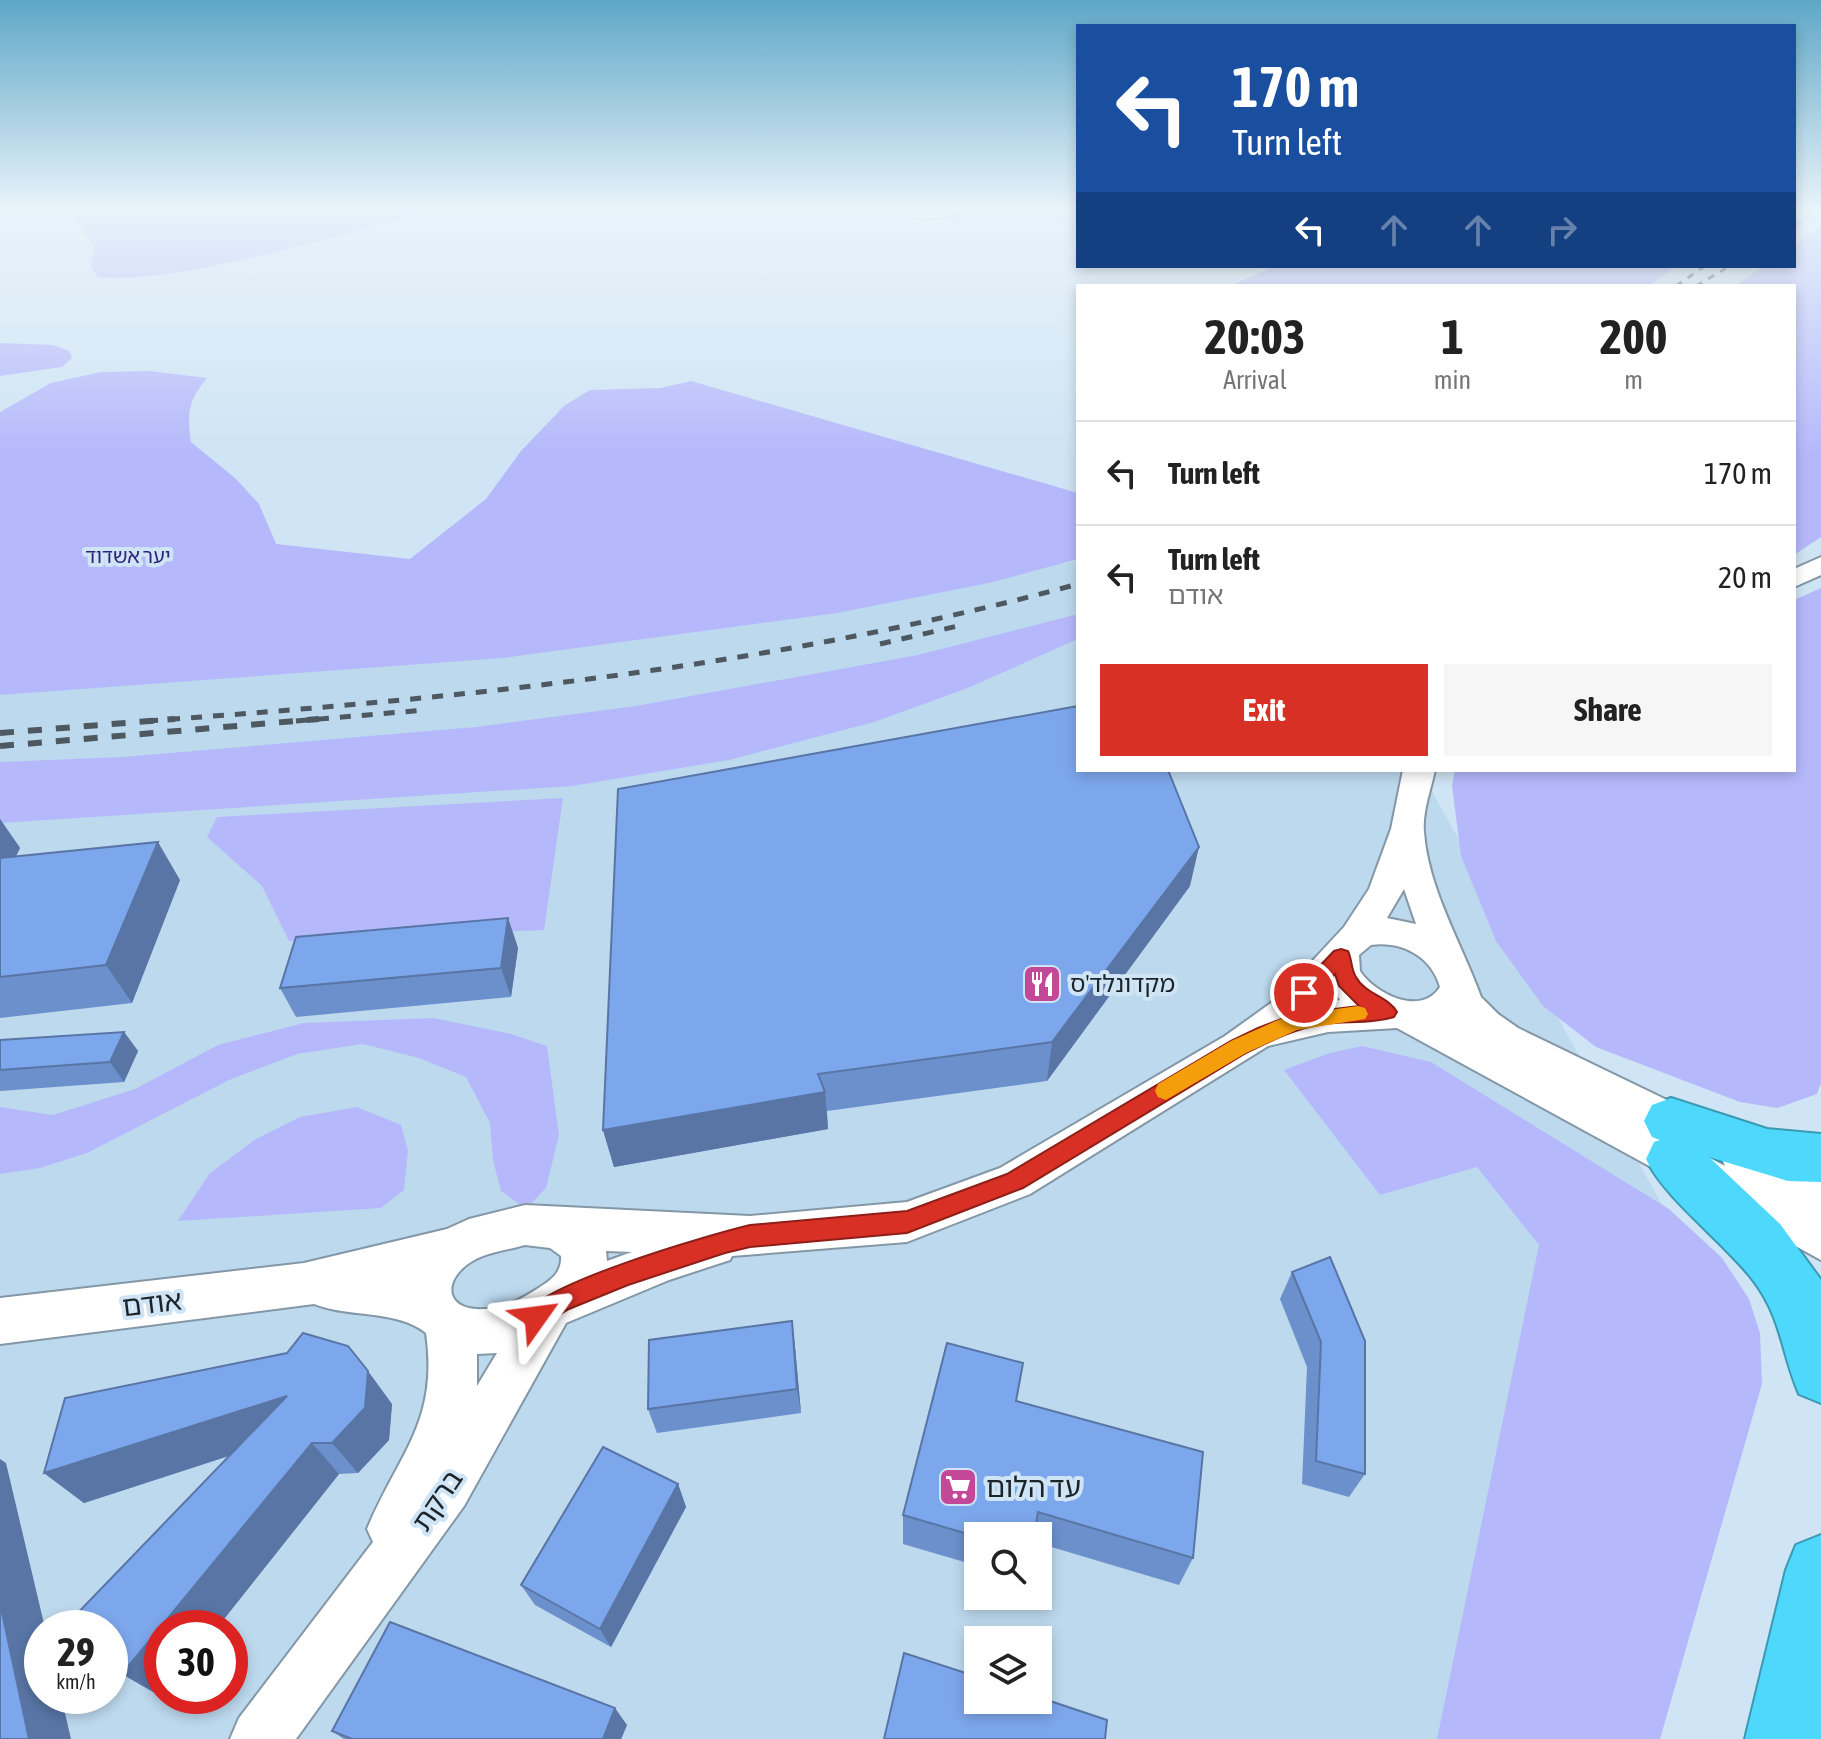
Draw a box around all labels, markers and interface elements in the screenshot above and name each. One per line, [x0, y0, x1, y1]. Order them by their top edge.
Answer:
text: 170 m [1232, 55, 1359, 119]
icon: left [1100, 56, 1204, 160]
text: Turn left [1232, 121, 1342, 163]
icon: left [1288, 208, 1332, 252]
icon: ahead [1372, 208, 1416, 252]
icon: ahead [1456, 208, 1500, 252]
icon: right [1540, 208, 1584, 252]
text: 20:03 [1205, 309, 1305, 364]
text: 1 [1441, 309, 1464, 364]
text: 200 [1600, 309, 1667, 364]
text: Arrival [1223, 365, 1287, 395]
text: min [1434, 365, 1471, 395]
text: m [1624, 365, 1643, 395]
icon: left [1100, 451, 1144, 495]
text: Turn left [1168, 456, 1260, 490]
text: 170 m [1704, 456, 1772, 490]
text: Turn left [1168, 542, 1260, 576]
park label: יער אשדוד [85, 544, 171, 567]
icon: left [1100, 555, 1144, 599]
text: 20 m [1718, 560, 1772, 594]
text: אודם [1168, 580, 1223, 610]
button: Exit [1100, 664, 1428, 756]
button: Share [1444, 664, 1772, 756]
pin [1270, 959, 1338, 1027]
restaurant icon: מקדונלד'ס [1021, 963, 1063, 1005]
place label: מקדונלד'ס [1070, 970, 1175, 997]
icon: arrive [1282, 971, 1326, 1015]
position arrow [494, 1275, 578, 1359]
street label: אודם [120, 1283, 184, 1323]
street label: ברקת [405, 1463, 469, 1537]
supermarket icon: עד הלום [937, 1466, 979, 1508]
place label: עד הלום [986, 1471, 1081, 1503]
map controls [964, 1522, 1052, 1714]
button: search [964, 1522, 1052, 1610]
speed limit sign: 30 [144, 1610, 248, 1714]
button: layers [964, 1626, 1052, 1714]
text: 29 [57, 1629, 95, 1674]
text: km/h [56, 1670, 96, 1693]

